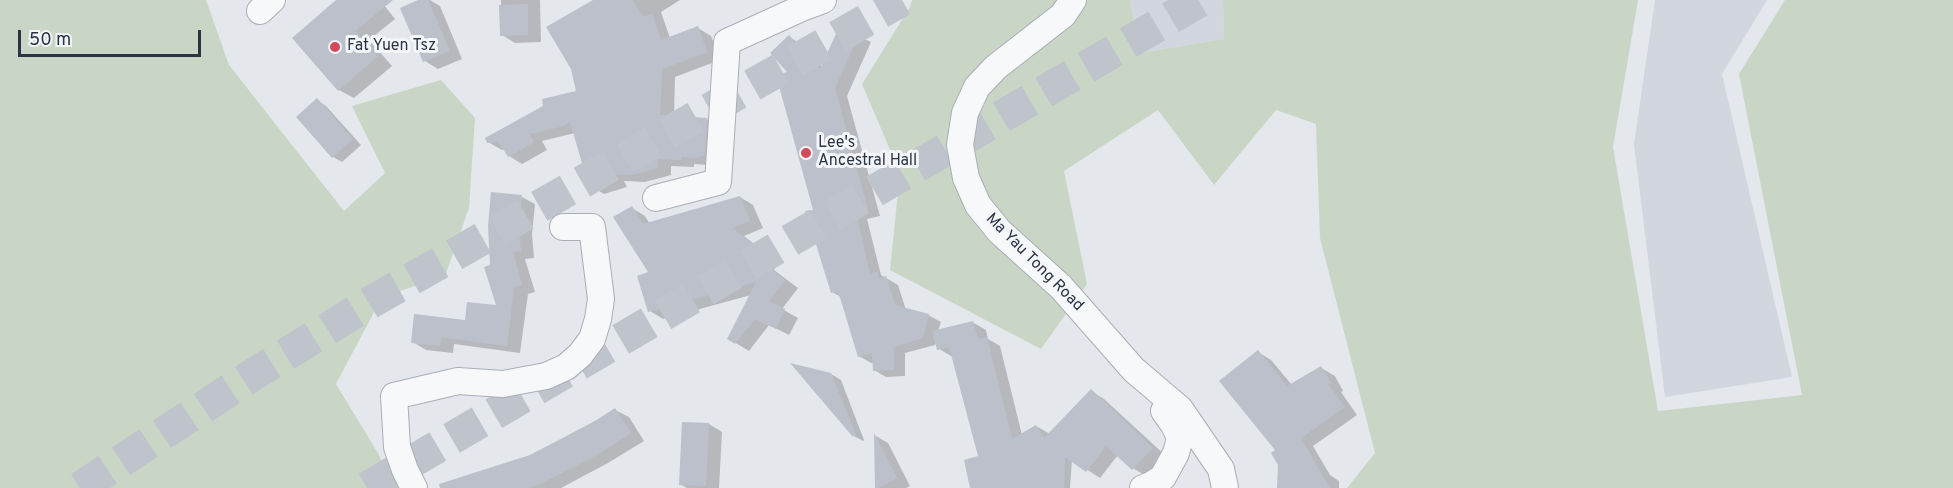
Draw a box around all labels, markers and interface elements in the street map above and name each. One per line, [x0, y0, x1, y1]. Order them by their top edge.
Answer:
scale bar [21, 18, 204, 56]
text: 50 m [29, 29, 71, 52]
place label: Fat Yuen Tsz [347, 37, 436, 57]
marker: Fat Yuen Tsz [328, 40, 342, 54]
place label: Lee's Ancestral Hall [818, 134, 917, 172]
marker: Lee's Ancestral Hall [799, 146, 813, 160]
street label: Ma Yau Tong Road [981, 210, 1087, 316]

